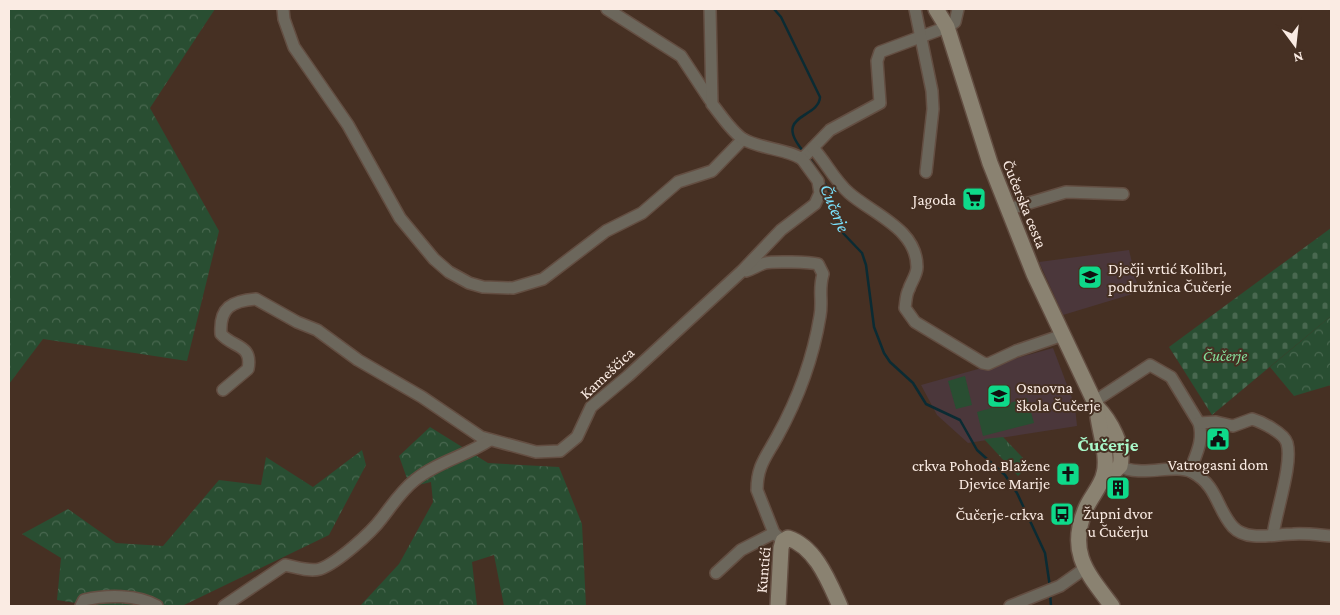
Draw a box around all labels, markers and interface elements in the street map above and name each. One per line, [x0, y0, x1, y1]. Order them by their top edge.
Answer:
north arrow [1270, 20, 1320, 70]
text: N [1291, 49, 1305, 67]
street label: Čučerska cesta [1000, 157, 1051, 251]
water label: Čučerje [815, 181, 854, 236]
supermarket icon: Jagoda [961, 186, 987, 212]
place label: Jagoda [910, 191, 957, 209]
place label: Dječji vrtić Kolibri, podružnica Čučerje [1108, 260, 1232, 296]
school or university icon: Dječji vrtić Kolibri, podružnica Čučerje [1077, 264, 1103, 290]
street label: Kameščica [577, 343, 638, 402]
park label: Čučerje [1203, 347, 1247, 365]
place label: Osnovna škola Čučerje [1016, 379, 1100, 415]
school or university icon: Osnovna škola Čučerje [986, 383, 1012, 409]
public building icon: Vatrogasni dom [1205, 426, 1231, 452]
district label: Čučerje [1077, 434, 1139, 456]
place label: Vatrogasni dom [1168, 456, 1269, 474]
place label: crkva Pohoda Blažene Djevice Marije [912, 457, 1050, 493]
church icon: crkva Pohoda Blažene Djevice Marije [1055, 461, 1081, 487]
building icon: Župni dvor u Čučerju [1105, 475, 1131, 501]
bus stop icon: Čučerje-crkva [1049, 501, 1075, 527]
place label: Župni dvor u Čučerju [1083, 505, 1153, 541]
place label: Čučerje-crkva [955, 506, 1045, 524]
street label: Kuntići [753, 546, 773, 594]

